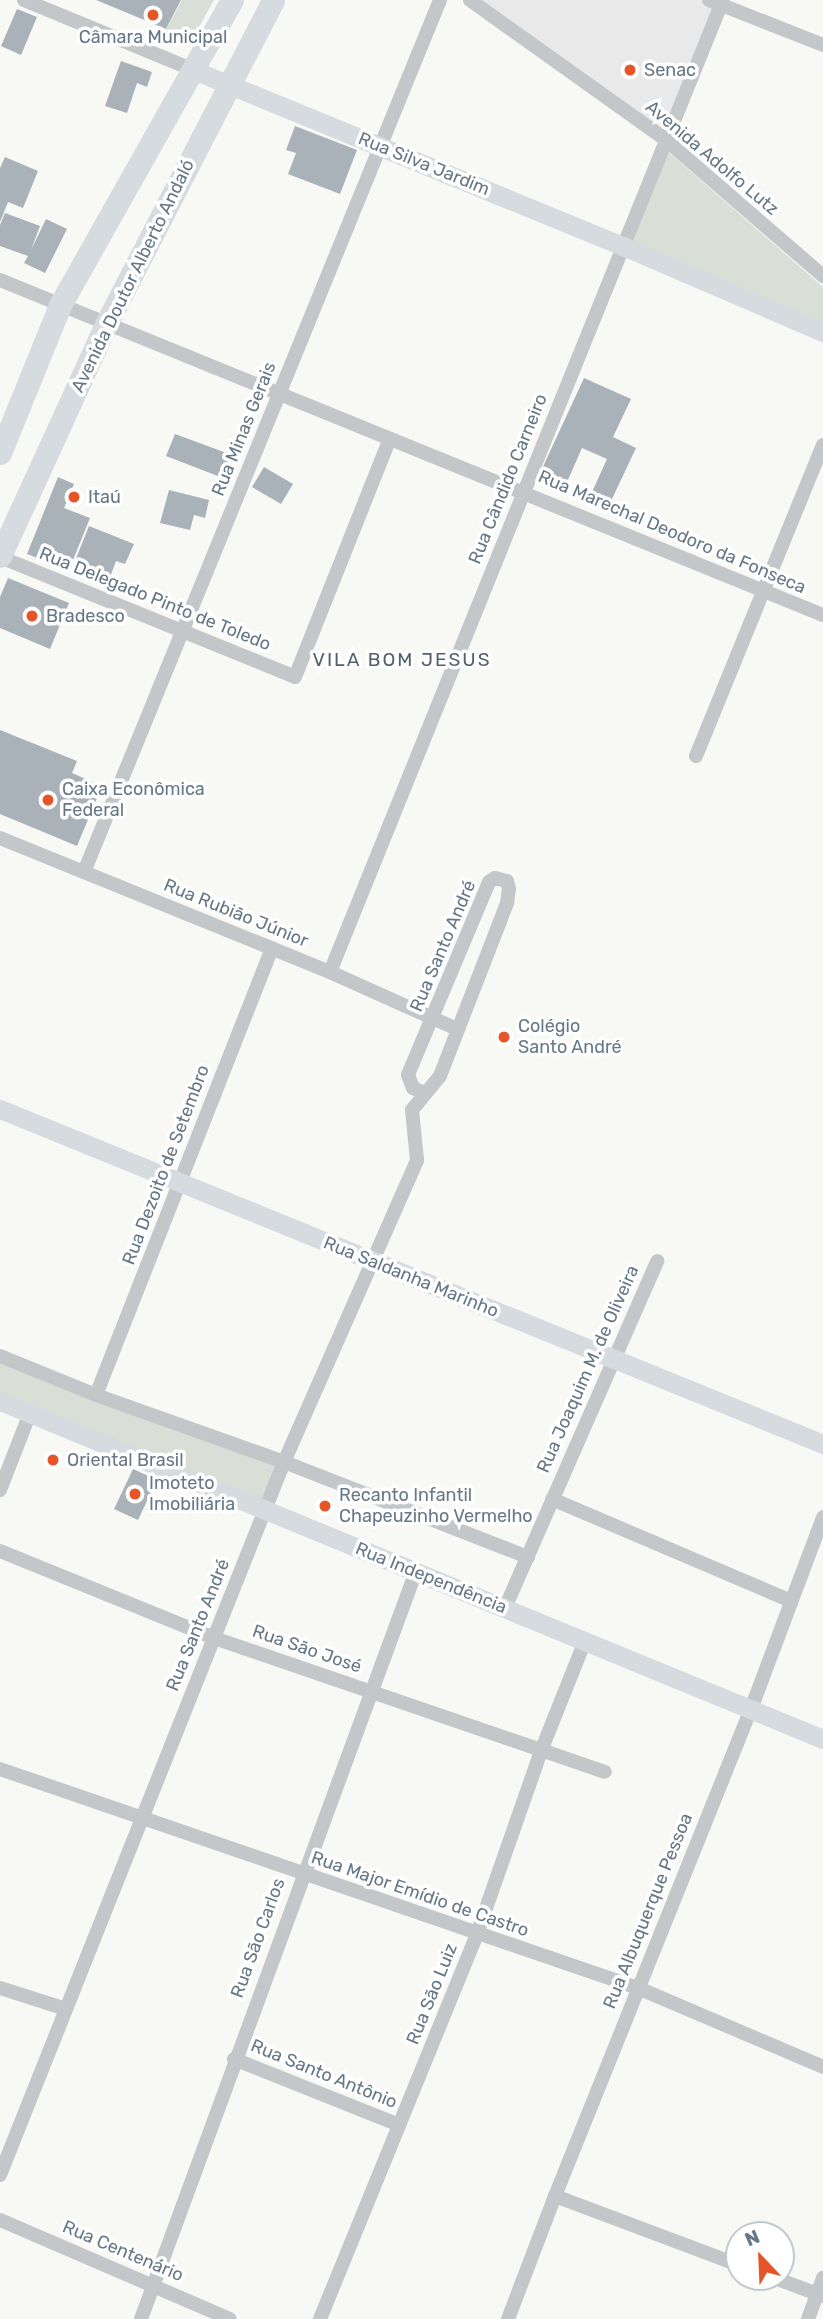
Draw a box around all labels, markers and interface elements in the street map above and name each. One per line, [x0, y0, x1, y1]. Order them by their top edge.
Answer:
marker: Câmara Municipal [145, 7, 161, 23]
place label: Câmara Municipal [79, 26, 227, 48]
place label: Senac [644, 59, 696, 81]
marker: Senac [622, 62, 638, 78]
street label: Avenida Adolfo Lutz [641, 96, 783, 220]
street label: Rua Silva Jardim [355, 128, 493, 200]
street label: Avenida Doutor Alberto Andaló [67, 155, 199, 397]
street label: Rua Minas Gerais [207, 359, 281, 499]
street label: Rua Cândido Carneiro [464, 391, 552, 567]
street label: Rua Marechal Deodoro da Fonseca [535, 466, 809, 598]
place label: Itaú [88, 486, 121, 508]
marker: Itaú [66, 489, 82, 505]
street label: Rua Delegado Pinto de Toledo [36, 542, 274, 656]
place label: Bradesco [46, 605, 125, 627]
marker: Bradesco [24, 608, 40, 624]
district label: VILA BOM JESUS [314, 649, 490, 671]
place label: Caixa Econômica Federal [62, 779, 205, 822]
marker: Caixa Econômica Federal [40, 792, 56, 808]
street label: Rua Rubião Júnior [161, 874, 311, 952]
street label: Rua Santo André [405, 877, 481, 1015]
place label: Colégio Santo André [518, 1016, 622, 1058]
marker: Colégio Santo André [496, 1029, 512, 1045]
street label: Rua Dezoito de Setembro [118, 1062, 214, 1268]
street label: Rua Saldanha Marinho [320, 1232, 502, 1322]
street label: Rua Joaquim M. de Oliveira [532, 1262, 644, 1476]
place label: Oriental Brasil [67, 1449, 184, 1471]
marker: Oriental Brasil [45, 1452, 61, 1468]
place label: Imoteto Imobiliária [149, 1473, 235, 1516]
place label: Recanto Infantil Chapeuzinho Vermelho [339, 1485, 533, 1528]
marker: Imoteto Imobiliária [127, 1486, 143, 1502]
marker: Recanto Infantil Chapeuzinho Vermelho [317, 1498, 333, 1514]
street label: Rua Independência [352, 1538, 510, 1618]
street label: Rua Santo André [162, 1556, 234, 1694]
street label: Rua São José [250, 1620, 364, 1678]
street label: Rua Albuquerque Pessoa [599, 1810, 697, 2012]
street label: Rua Major Emídio de Castro [308, 1847, 532, 1941]
street label: Rua São Carlos [226, 1875, 290, 2001]
street label: Rua São Luiz [402, 1940, 462, 2048]
street label: Rua Santo Antônio [247, 2035, 401, 2113]
street label: Rua Centenário [59, 2216, 187, 2286]
north arrow [725, 2221, 795, 2291]
text: N [742, 2225, 763, 2251]

